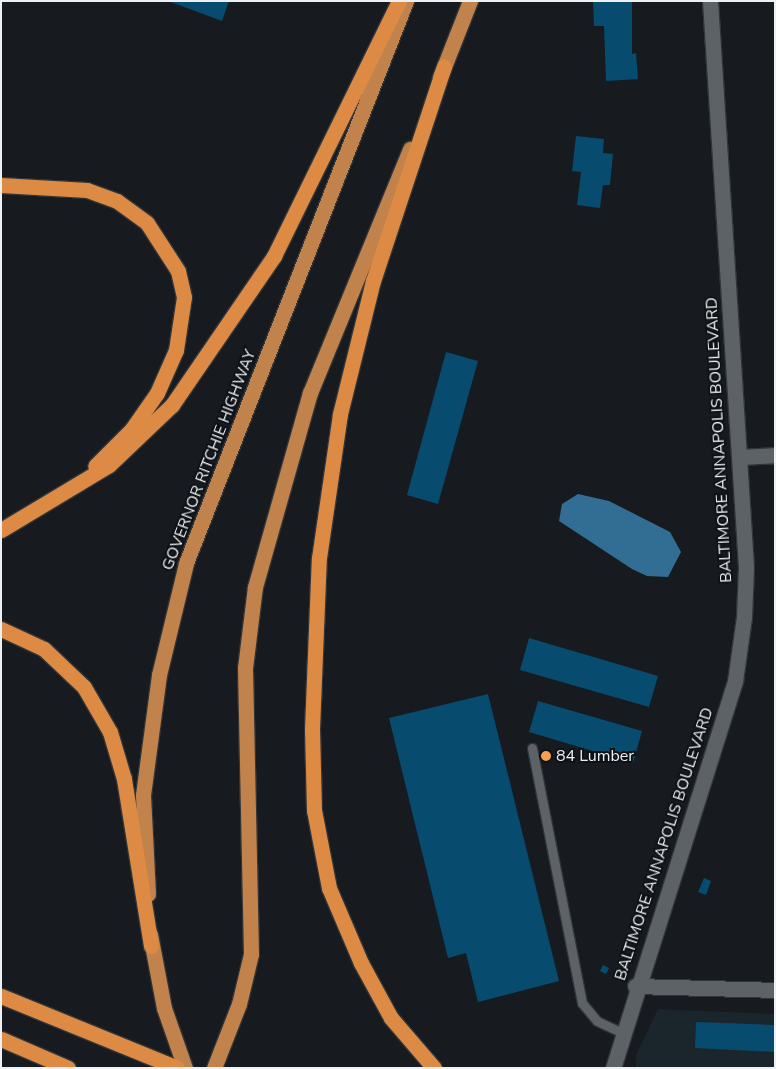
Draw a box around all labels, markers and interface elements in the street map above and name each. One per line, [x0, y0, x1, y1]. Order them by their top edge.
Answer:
street label: BALTIMORE ANNAPOLIS BOULEVARD [702, 297, 736, 583]
street label: GOVERNOR RITCHIE HIGHWAY [158, 347, 260, 573]
street label: BALTIMORE ANNAPOLIS BOULEVARD [611, 705, 717, 983]
place label: 84 Lumber [556, 746, 634, 766]
marker: 84 Lumber [540, 750, 552, 762]

